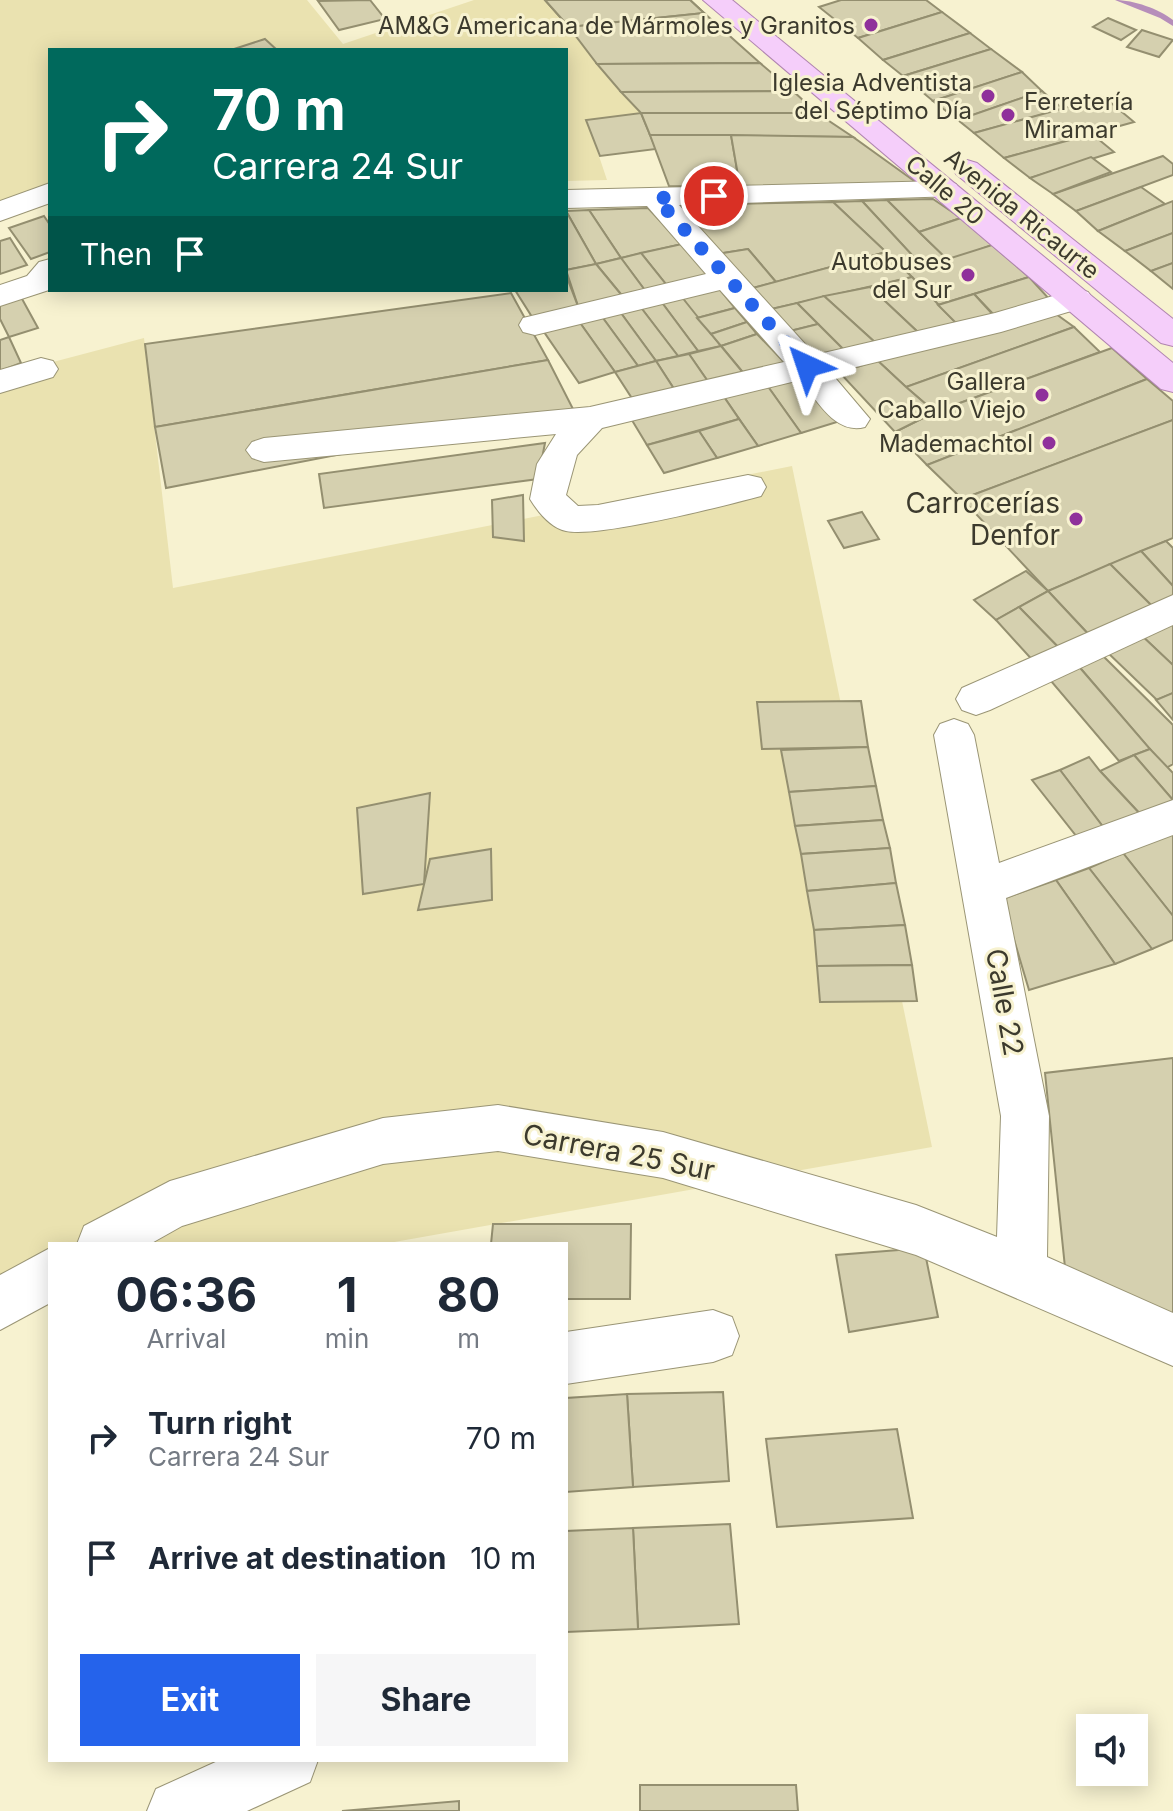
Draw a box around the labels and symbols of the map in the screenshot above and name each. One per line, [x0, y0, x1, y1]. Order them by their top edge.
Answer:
place label: AM&G Americana de Mármoles y Granitos [378, 11, 855, 40]
marker: AM&G Americana de Mármoles y Granitos [862, 16, 880, 34]
place label: Iglesia Adventista del Séptimo Día [772, 68, 972, 125]
marker: Iglesia Adventista del Séptimo Día [979, 87, 997, 105]
place label: Ferretería Miramar [1024, 87, 1134, 144]
marker: Ferretería Miramar [999, 106, 1017, 124]
street label: Avenida Ricaurte [939, 143, 1105, 285]
street label: Calle 20 [900, 149, 990, 231]
pin [680, 162, 748, 230]
place label: Autobuses del Sur [831, 247, 952, 304]
marker: Autobuses del Sur [959, 266, 977, 284]
position arrow [765, 324, 849, 408]
place label: Gallera Caballo Viejo [877, 367, 1026, 424]
marker: Gallera Caballo Viejo [1033, 386, 1051, 404]
place label: Mademachtol [879, 429, 1033, 458]
marker: Mademachtol [1040, 434, 1058, 452]
place label: Carrocerías Denfor [905, 486, 1060, 552]
marker: Carrocerías Denfor [1067, 510, 1085, 528]
street label: Calle 22 [979, 946, 1031, 1058]
street label: Carrera 25 Sur [520, 1117, 718, 1187]

